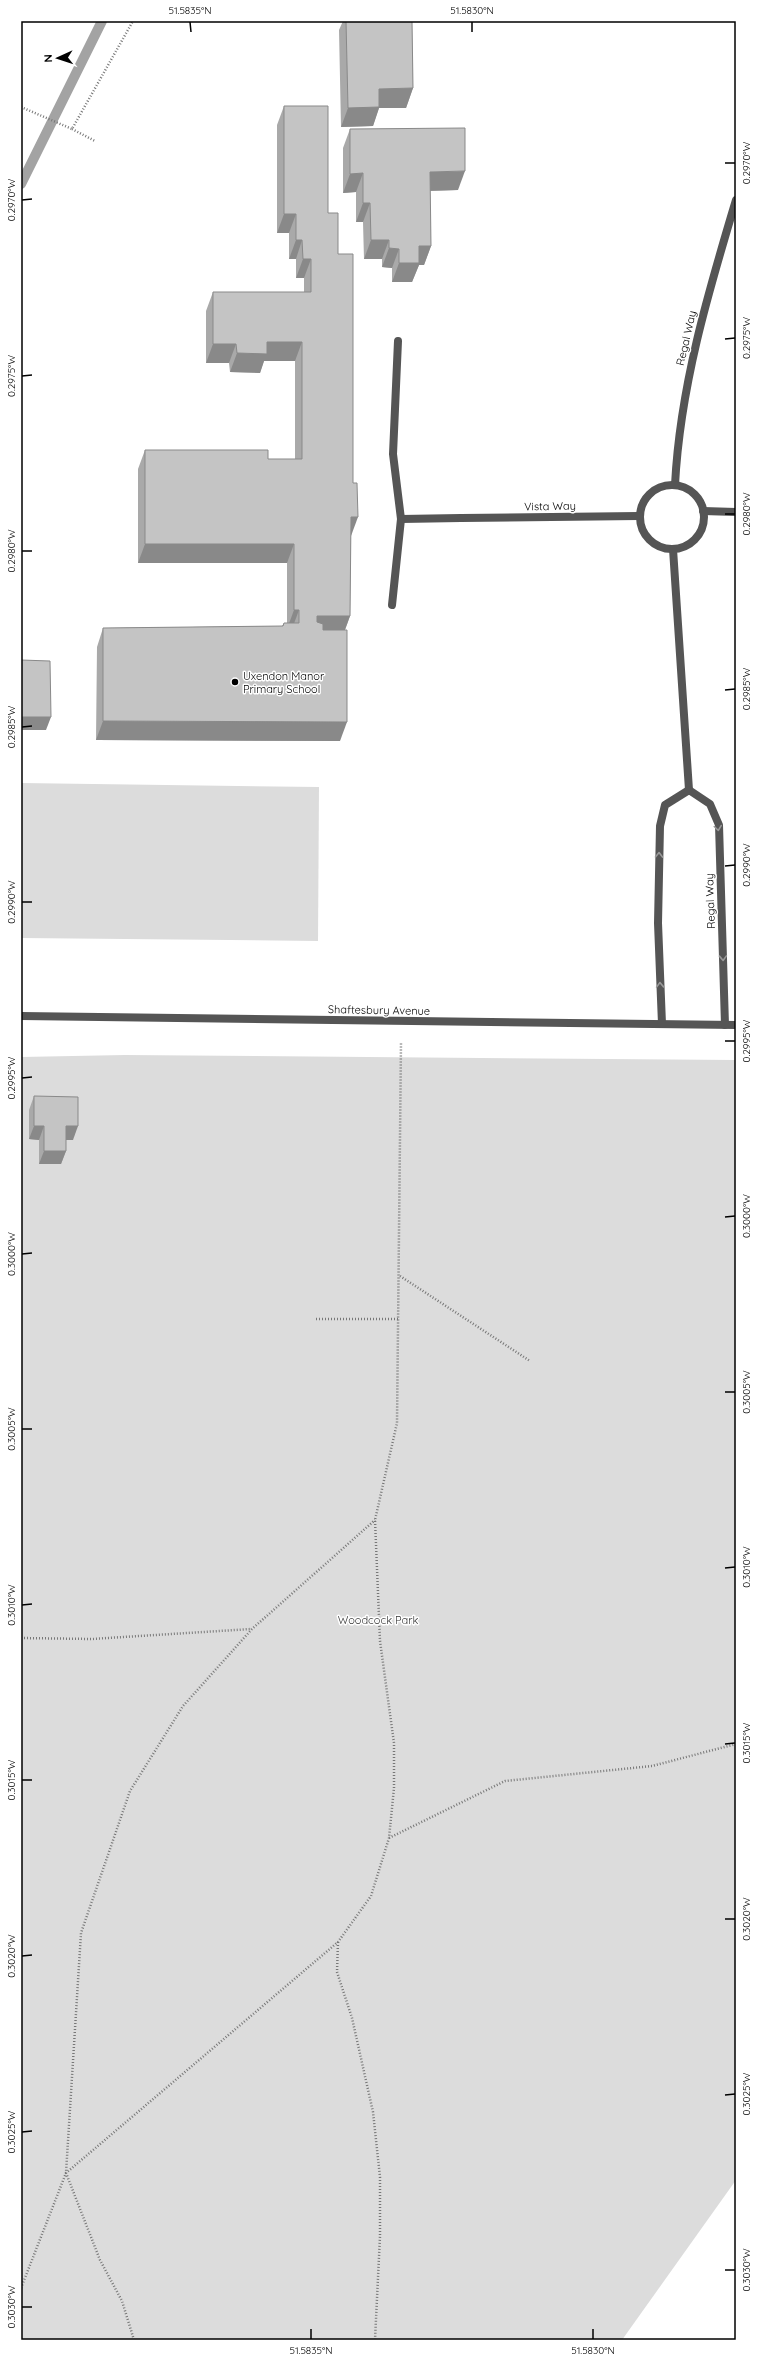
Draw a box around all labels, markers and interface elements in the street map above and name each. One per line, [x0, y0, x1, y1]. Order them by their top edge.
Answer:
text: 51.5835°N [168, 4, 212, 17]
text: 51.5830°N [450, 4, 494, 17]
north arrow [38, 38, 78, 78]
text: N [41, 54, 55, 63]
text: 0.2970°W [740, 141, 753, 184]
text: 0.2970°W [5, 178, 18, 221]
street label: Regal Way [673, 309, 699, 367]
text: 0.2975°W [740, 317, 753, 359]
text: 0.2975°W [5, 355, 18, 397]
text: 0.2980°W [740, 492, 753, 536]
street label: Vista Way [524, 499, 576, 513]
text: 0.2980°W [5, 529, 18, 573]
text: 0.2985°W [740, 667, 753, 710]
place label: Uxendon Manor Primary School [243, 669, 325, 696]
marker: Uxendon Manor Primary School [230, 677, 240, 687]
text: 0.2985°W [5, 705, 18, 748]
one-way arrow [713, 825, 722, 831]
text: 0.2990°W [740, 843, 753, 887]
one-way arrow [655, 852, 664, 858]
street label: Regal Way [702, 873, 718, 929]
text: 0.2990°W [5, 880, 18, 924]
one-way arrow [718, 955, 727, 961]
one-way arrow [656, 982, 665, 988]
street label: Shaftesbury Avenue [328, 1002, 430, 1018]
text: 0.2995°W [740, 1019, 753, 1062]
text: 0.2995°W [5, 1056, 18, 1099]
text: 0.3000°W [740, 1194, 753, 1238]
text: 0.3000°W [5, 1232, 18, 1276]
text: 0.3005°W [740, 1370, 753, 1414]
text: 0.3005°W [5, 1407, 18, 1451]
text: 0.3010°W [740, 1546, 753, 1588]
text: 0.3010°W [5, 1584, 18, 1626]
park label: Woodcock Park [338, 1613, 418, 1627]
text: 0.3015°W [740, 1722, 753, 1764]
text: 0.3015°W [5, 1759, 18, 1801]
text: 0.3020°W [740, 1897, 753, 1941]
text: 0.3020°W [5, 1934, 18, 1978]
text: 0.3025°W [740, 2072, 753, 2115]
text: 0.3025°W [5, 2110, 18, 2153]
text: 0.3030°W [740, 2248, 753, 2292]
text: 0.3030°W [5, 2285, 18, 2329]
text: 51.5835°N [289, 2344, 333, 2357]
text: 51.5830°N [571, 2344, 615, 2357]

